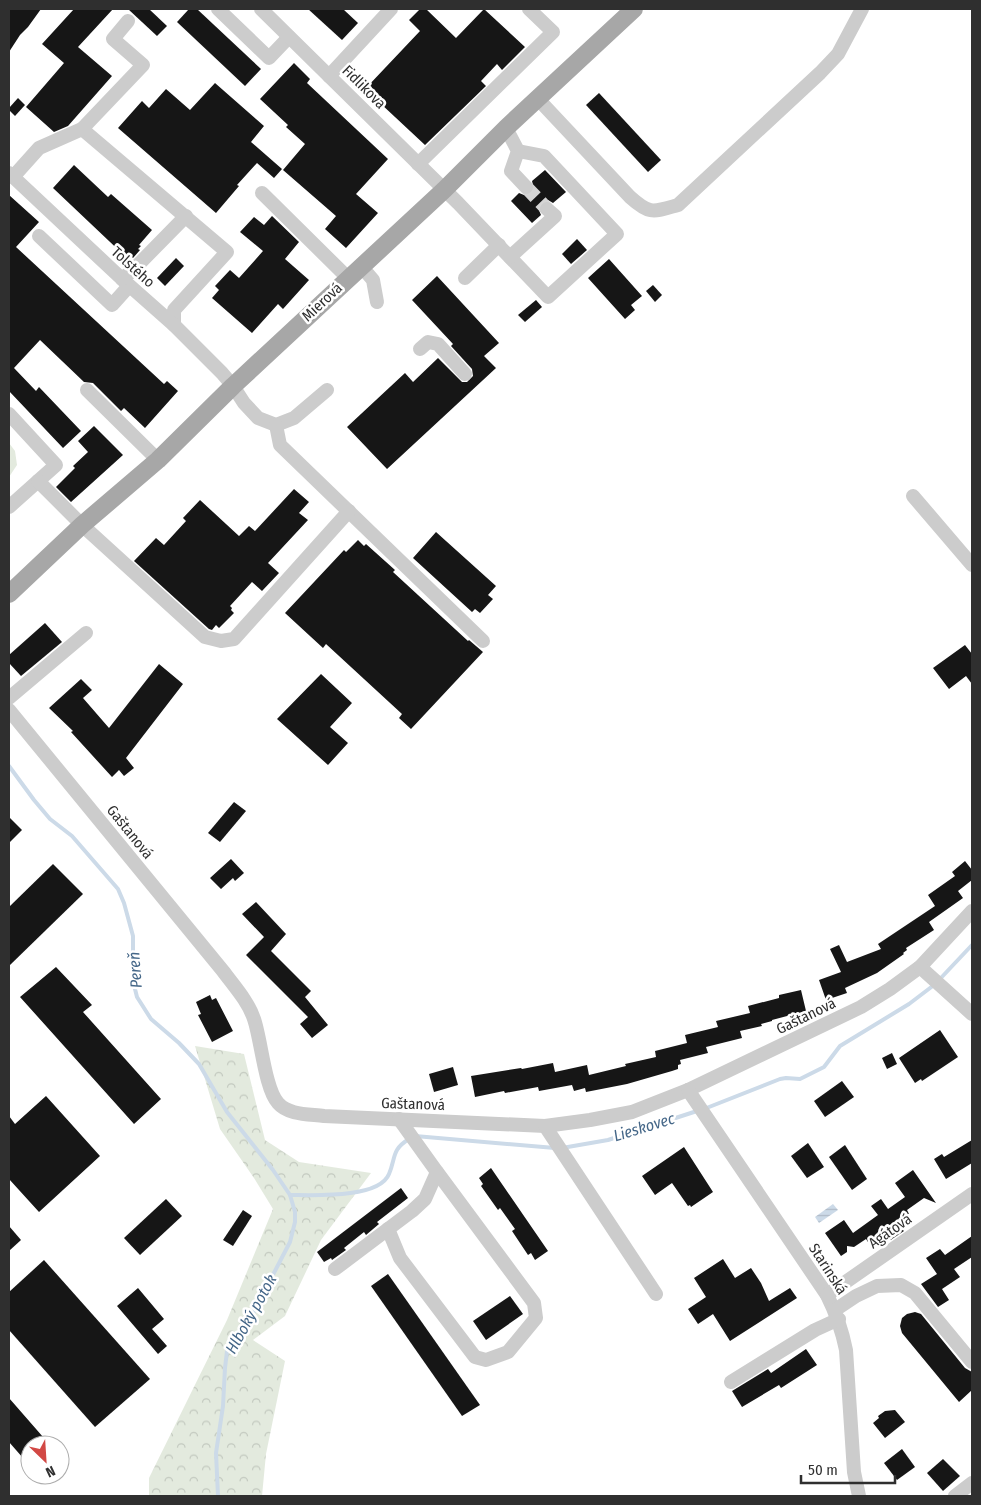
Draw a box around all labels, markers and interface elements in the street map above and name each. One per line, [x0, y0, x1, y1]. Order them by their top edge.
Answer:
street label: Fidlikova [338, 61, 390, 113]
street label: Tolstého [108, 243, 159, 291]
street label: Mierová [298, 279, 346, 325]
street label: Gaštanová [103, 801, 157, 863]
water label: Pereň [124, 951, 146, 989]
street label: Gaštanová [773, 994, 839, 1038]
street label: Gaštanová [381, 1094, 445, 1114]
water label: Lieskovec [611, 1109, 677, 1145]
street label: Agátová [865, 1210, 915, 1252]
street label: Starinská [805, 1240, 851, 1298]
water label: Hlboký potok [221, 1271, 281, 1357]
north arrow [20, 1435, 70, 1485]
scale bar [801, 1452, 895, 1484]
text: 50 m [808, 1461, 838, 1479]
text: N [43, 1462, 58, 1481]

